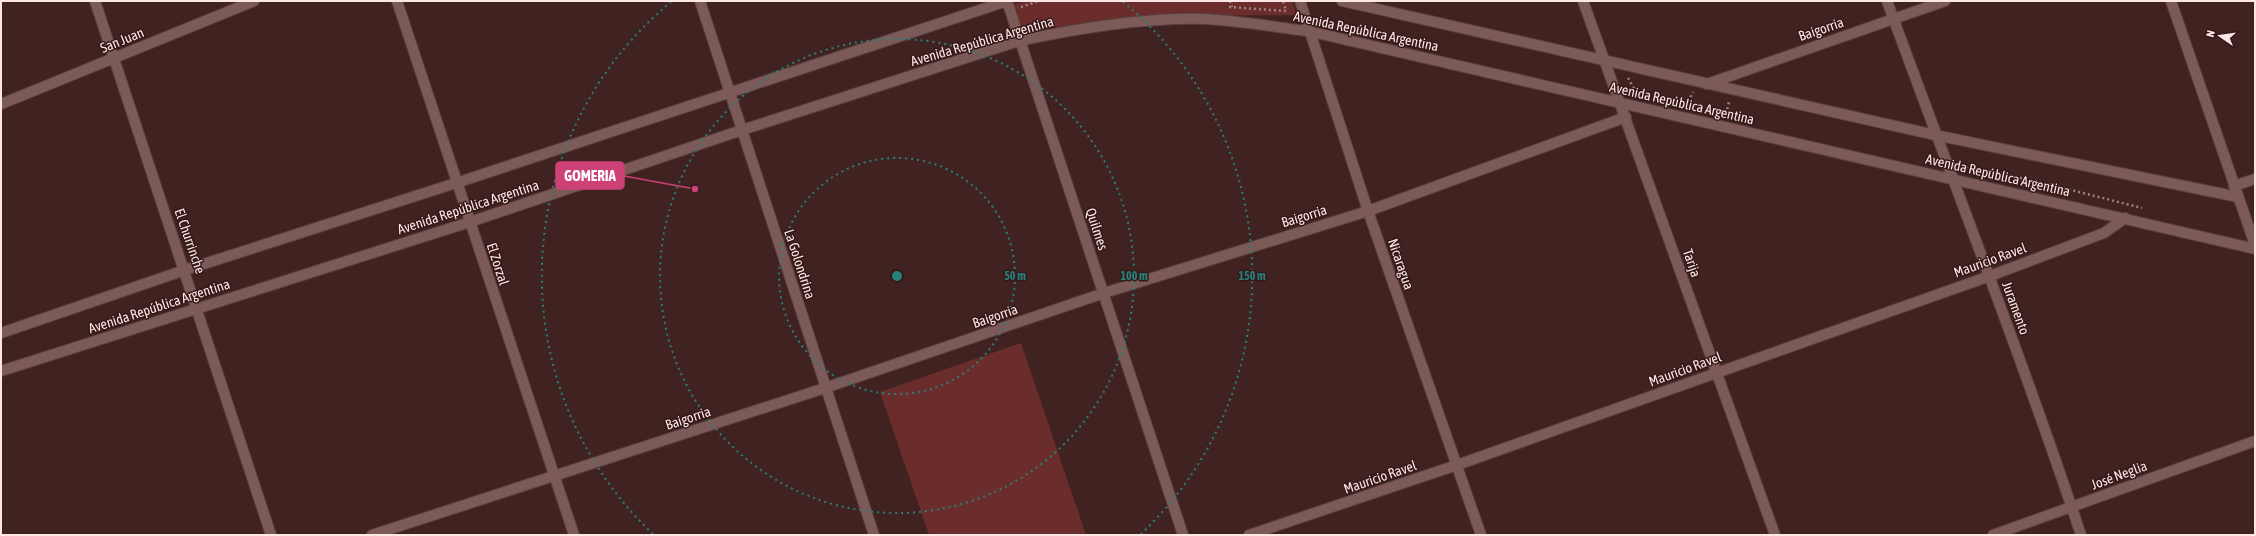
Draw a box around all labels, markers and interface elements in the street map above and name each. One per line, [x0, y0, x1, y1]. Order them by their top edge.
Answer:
street label: Avenida República Argentina [1292, 8, 1440, 54]
street label: Avenida República Argentina [909, 13, 1055, 69]
street label: Baigorria [1796, 14, 1846, 44]
north arrow [2200, 16, 2240, 56]
street label: San Juan [98, 24, 146, 56]
text: N [2204, 29, 2217, 38]
street label: Avenida República Argentina [1608, 79, 1756, 127]
street label: Avenida República Argentina [1924, 151, 2072, 199]
callout: GOMERIA [556, 162, 624, 189]
text: GOMERIA [564, 167, 617, 184]
street label: Avenida República Argentina [395, 177, 541, 237]
street label: Baigorria [1279, 202, 1329, 230]
street label: El Churrinche [171, 206, 209, 276]
street label: Quilmes [1083, 206, 1111, 252]
street label: La Golondrina [781, 227, 819, 301]
street label: Nicaragua [1385, 236, 1417, 292]
street label: Mauricio Ravel [1952, 239, 2029, 281]
street label: El Zorzal [484, 241, 512, 288]
street label: Tarija [1680, 247, 1704, 279]
centre of rings [890, 269, 904, 283]
text: 50 m [1004, 269, 1026, 283]
text: 100 m [1120, 269, 1148, 283]
text: 150 m [1238, 269, 1266, 283]
street label: Avenida República Argentina [86, 276, 232, 336]
street label: Juramento [1999, 279, 2033, 337]
street label: Baigorria [970, 301, 1020, 331]
street label: Mauricio Ravel [1647, 348, 1724, 390]
street label: Baigorria [663, 403, 713, 433]
street label: Mauricio Ravel [1341, 457, 1419, 497]
street label: José Neglia [2089, 458, 2149, 492]

